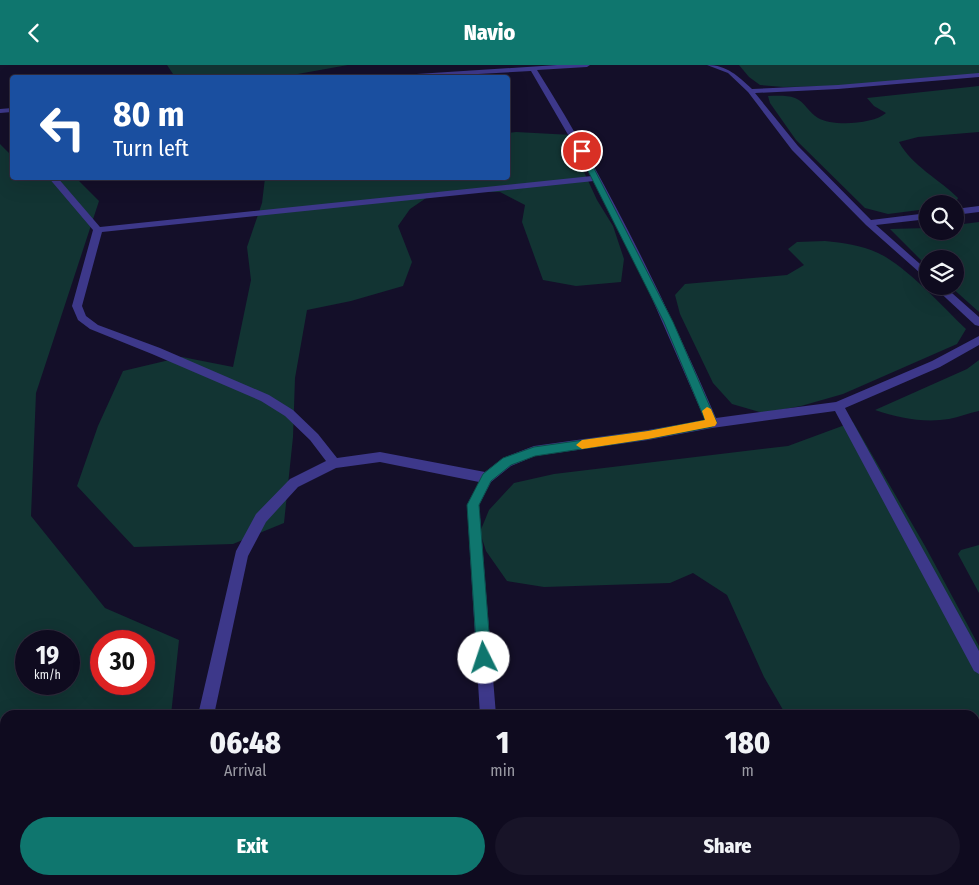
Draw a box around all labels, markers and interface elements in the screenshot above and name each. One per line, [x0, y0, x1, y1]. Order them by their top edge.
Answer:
icon: back [20, 19, 48, 47]
text: Navio [464, 19, 515, 46]
icon: person [931, 19, 959, 47]
text: 80 m [113, 93, 185, 135]
icon: left [30, 95, 95, 160]
pin [561, 130, 603, 172]
text: Turn left [113, 135, 189, 162]
icon: arrive [568, 137, 596, 165]
map controls [919, 195, 964, 295]
button: search [919, 195, 964, 240]
button: layers [919, 250, 964, 295]
speed limit sign: 30 [90, 630, 155, 695]
position arrow [457, 631, 509, 683]
text: 19 [36, 641, 59, 671]
text: km/h [34, 668, 61, 682]
text: 06:48 [210, 725, 281, 761]
text: 1 [496, 725, 509, 761]
text: 180 [725, 725, 770, 761]
text: Arrival [224, 761, 266, 780]
text: min [490, 761, 515, 780]
text: m [741, 761, 754, 780]
button: Exit [20, 817, 485, 875]
button: Share [495, 817, 960, 875]

